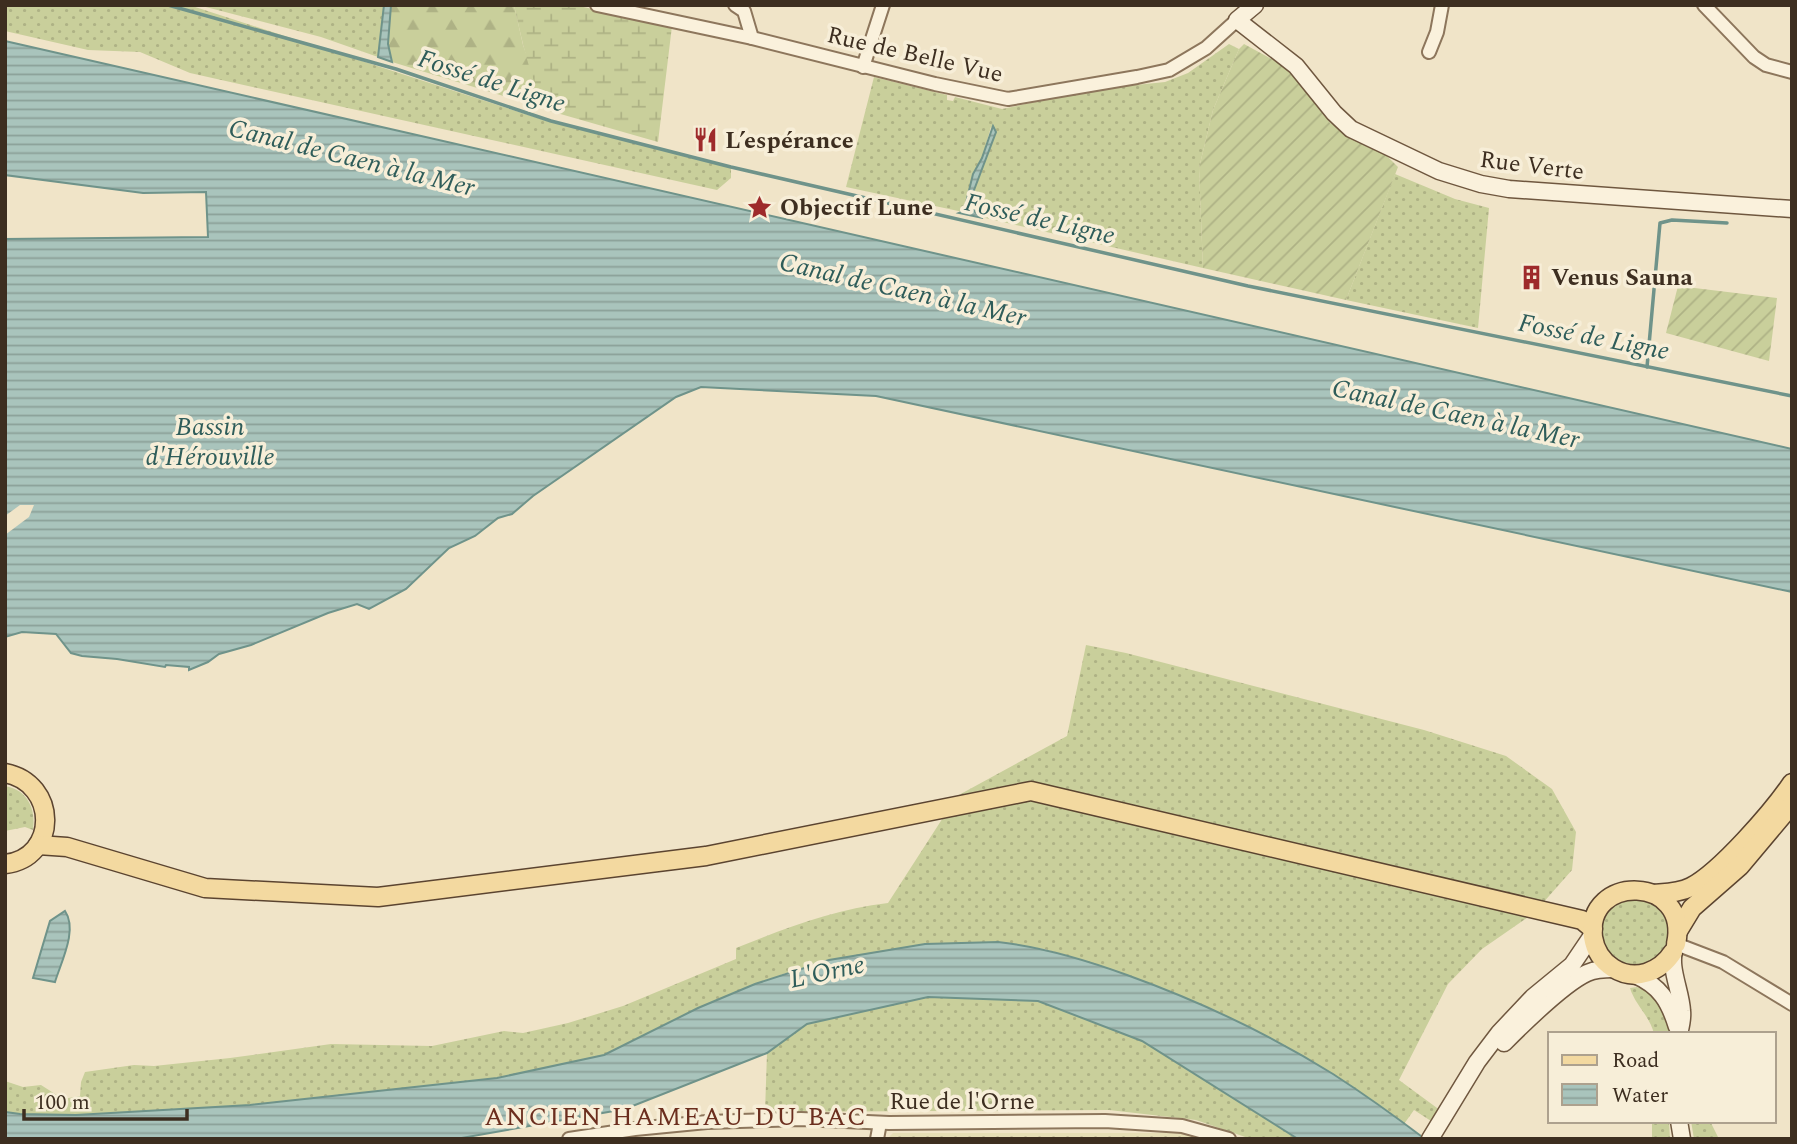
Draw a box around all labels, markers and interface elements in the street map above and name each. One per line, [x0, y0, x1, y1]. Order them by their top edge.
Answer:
street label: Rue de Belle Vue [823, 17, 1006, 93]
water label: Fossé de Ligne [413, 38, 571, 124]
water label: Canal de Caen à la Mer [224, 108, 480, 208]
place label: L’espérance [725, 123, 854, 159]
restaurant icon: L’espérance [691, 126, 719, 154]
street label: Rue Verte [1478, 142, 1586, 190]
water label: Fossé de Ligne [961, 182, 1119, 256]
place label: Objectif Lune [780, 190, 933, 226]
place icon: Objectif Lune [746, 193, 774, 221]
water label: Canal de Caen à la Mer [775, 242, 1031, 338]
place label: Venus Sauna [1551, 260, 1693, 296]
building icon: Venus Sauna [1517, 263, 1545, 291]
water label: Fossé de Ligne [1515, 303, 1673, 371]
water label: Canal de Caen à la Mer [1328, 368, 1584, 460]
water label: Bassin d'Hérouville [145, 407, 275, 477]
water label: L'Orne [786, 945, 869, 999]
legend [1548, 1032, 1776, 1123]
text: Road [1612, 1045, 1659, 1077]
scale bar [24, 1078, 187, 1122]
text: Water [1612, 1080, 1668, 1112]
street label: Rue de l'Orne [889, 1084, 1035, 1120]
text: 100 m [35, 1087, 90, 1119]
district label: ANCIEN HAMEAU DU BAC [484, 1097, 868, 1137]

